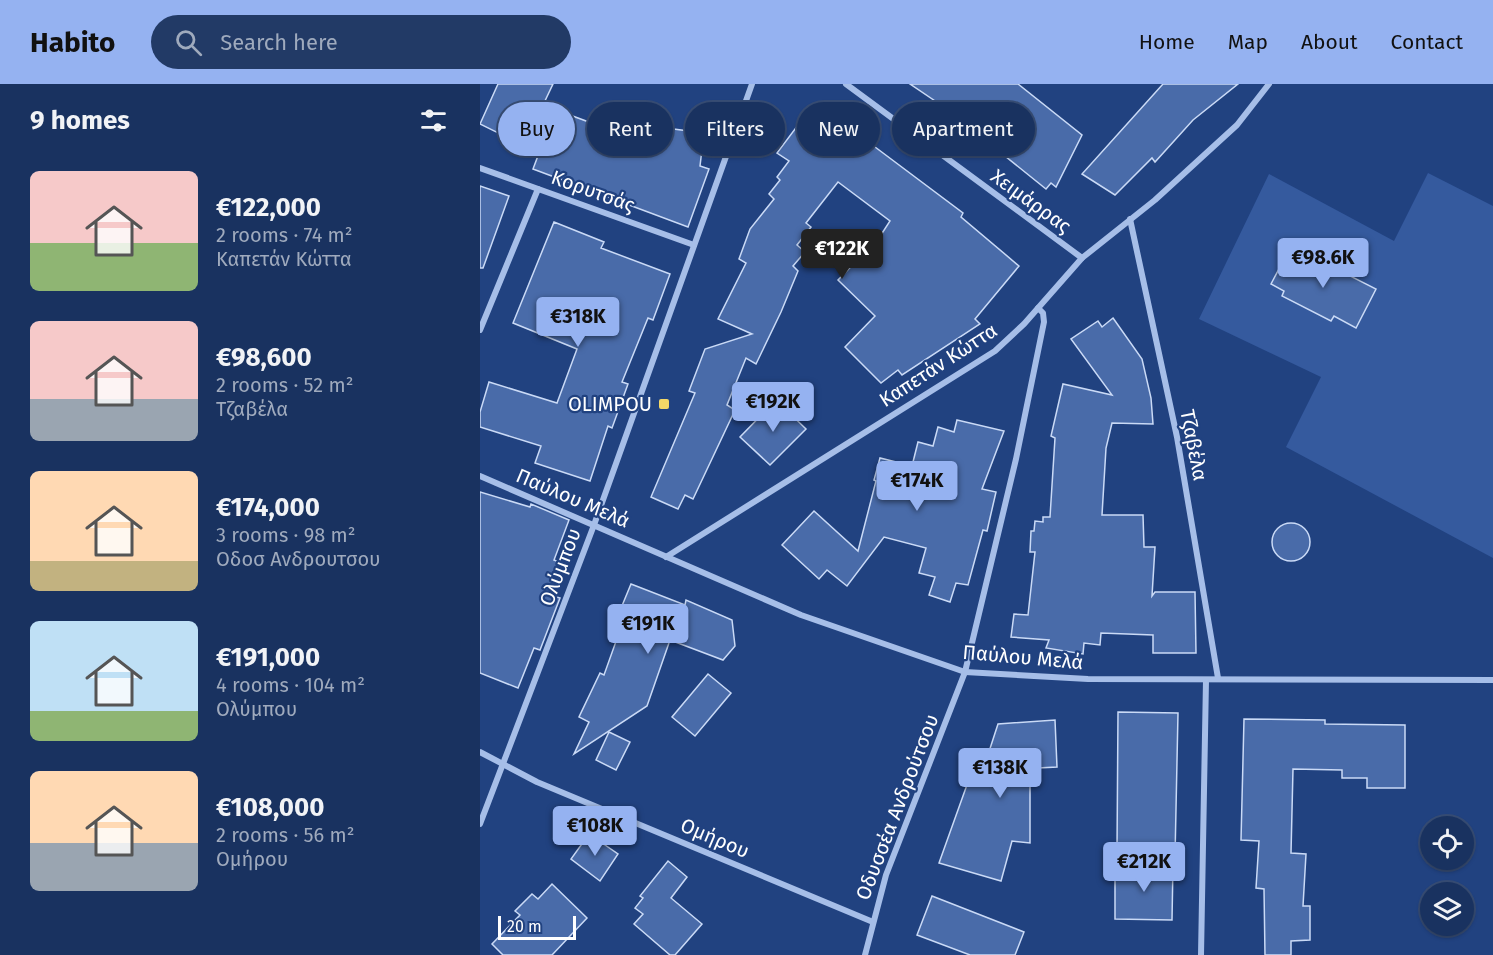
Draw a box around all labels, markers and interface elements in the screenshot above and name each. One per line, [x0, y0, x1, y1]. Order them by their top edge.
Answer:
search box [151, 15, 571, 69]
text: Habito [30, 26, 115, 59]
icon: search [172, 26, 205, 59]
text: Search here [220, 29, 338, 56]
text: Home [1139, 29, 1195, 55]
text: Map [1228, 29, 1268, 55]
text: About [1301, 29, 1358, 55]
text: Contact [1391, 29, 1463, 55]
chip: Buy [498, 102, 575, 156]
chip: Rent [587, 102, 673, 156]
chip: Filters [685, 102, 785, 156]
chip: New [797, 102, 880, 156]
chip: Apartment [892, 102, 1035, 156]
icon: filters [417, 104, 450, 137]
text: 9 homes [30, 105, 130, 136]
street label: Χειμάρρας [986, 164, 1076, 238]
street label: Κορυτσάς [548, 165, 638, 217]
text: €122,000 [216, 192, 321, 223]
icon: home [78, 195, 150, 267]
text: 2 rooms · 74 m² [216, 223, 353, 247]
pin: €122K [800, 229, 884, 280]
text: €122K [815, 236, 869, 260]
pin: €98.6K [1274, 238, 1372, 289]
text: €98.6K [1292, 245, 1354, 269]
text: Καπετάν Κώττα [216, 247, 352, 271]
pin: €318K [536, 297, 620, 348]
text: €318K [550, 304, 606, 328]
street label: Καπετάν Κώττα [875, 318, 1001, 412]
text: €98,600 [216, 342, 312, 373]
icon: home [78, 345, 150, 417]
text: 2 rooms · 52 m² [216, 373, 354, 397]
pin: €192K [731, 382, 815, 433]
text: €192K [746, 389, 800, 413]
place label: OLIMPOU [568, 392, 652, 416]
text: Τζαβέλα [216, 397, 288, 421]
marker: OLIMPOU [657, 397, 671, 411]
street label: Τζαβέλα [1175, 407, 1213, 483]
pin: €174K [875, 461, 959, 512]
street label: Παύλου Μελά [513, 463, 633, 533]
text: €174K [890, 468, 944, 492]
text: €174,000 [216, 492, 320, 523]
icon: home [78, 495, 150, 567]
text: 3 rooms · 98 m² [216, 523, 356, 547]
street label: Ολύμπου [534, 525, 586, 609]
text: Οδοσ Ανδρουτσου [216, 547, 381, 571]
pin: €191K [606, 604, 690, 655]
text: €191K [621, 611, 675, 635]
street label: Παύλου Μελά [962, 640, 1084, 674]
text: €191,000 [216, 642, 320, 673]
icon: home [78, 645, 150, 717]
text: 4 rooms · 104 m² [216, 673, 365, 697]
text: Ολύμπου [216, 697, 297, 721]
street label: Οδυσσέα Ανδρούτσου [850, 711, 944, 903]
pin: €138K [958, 748, 1042, 799]
text: €138K [972, 755, 1028, 779]
text: €108,000 [216, 792, 324, 823]
icon: home [78, 795, 150, 867]
pin: €108K [553, 806, 637, 857]
text: €108K [567, 813, 623, 837]
street label: Ομήρου [677, 813, 753, 863]
map controls [1420, 816, 1474, 936]
button: locate [1420, 816, 1474, 870]
text: 2 rooms · 56 m² [216, 823, 355, 847]
pin: €212K [1102, 842, 1186, 893]
text: Ομήρου [216, 847, 288, 871]
text: €212K [1117, 849, 1171, 873]
button: layers [1420, 882, 1474, 936]
scale bar [498, 913, 576, 940]
text: 20 m [507, 917, 542, 936]

